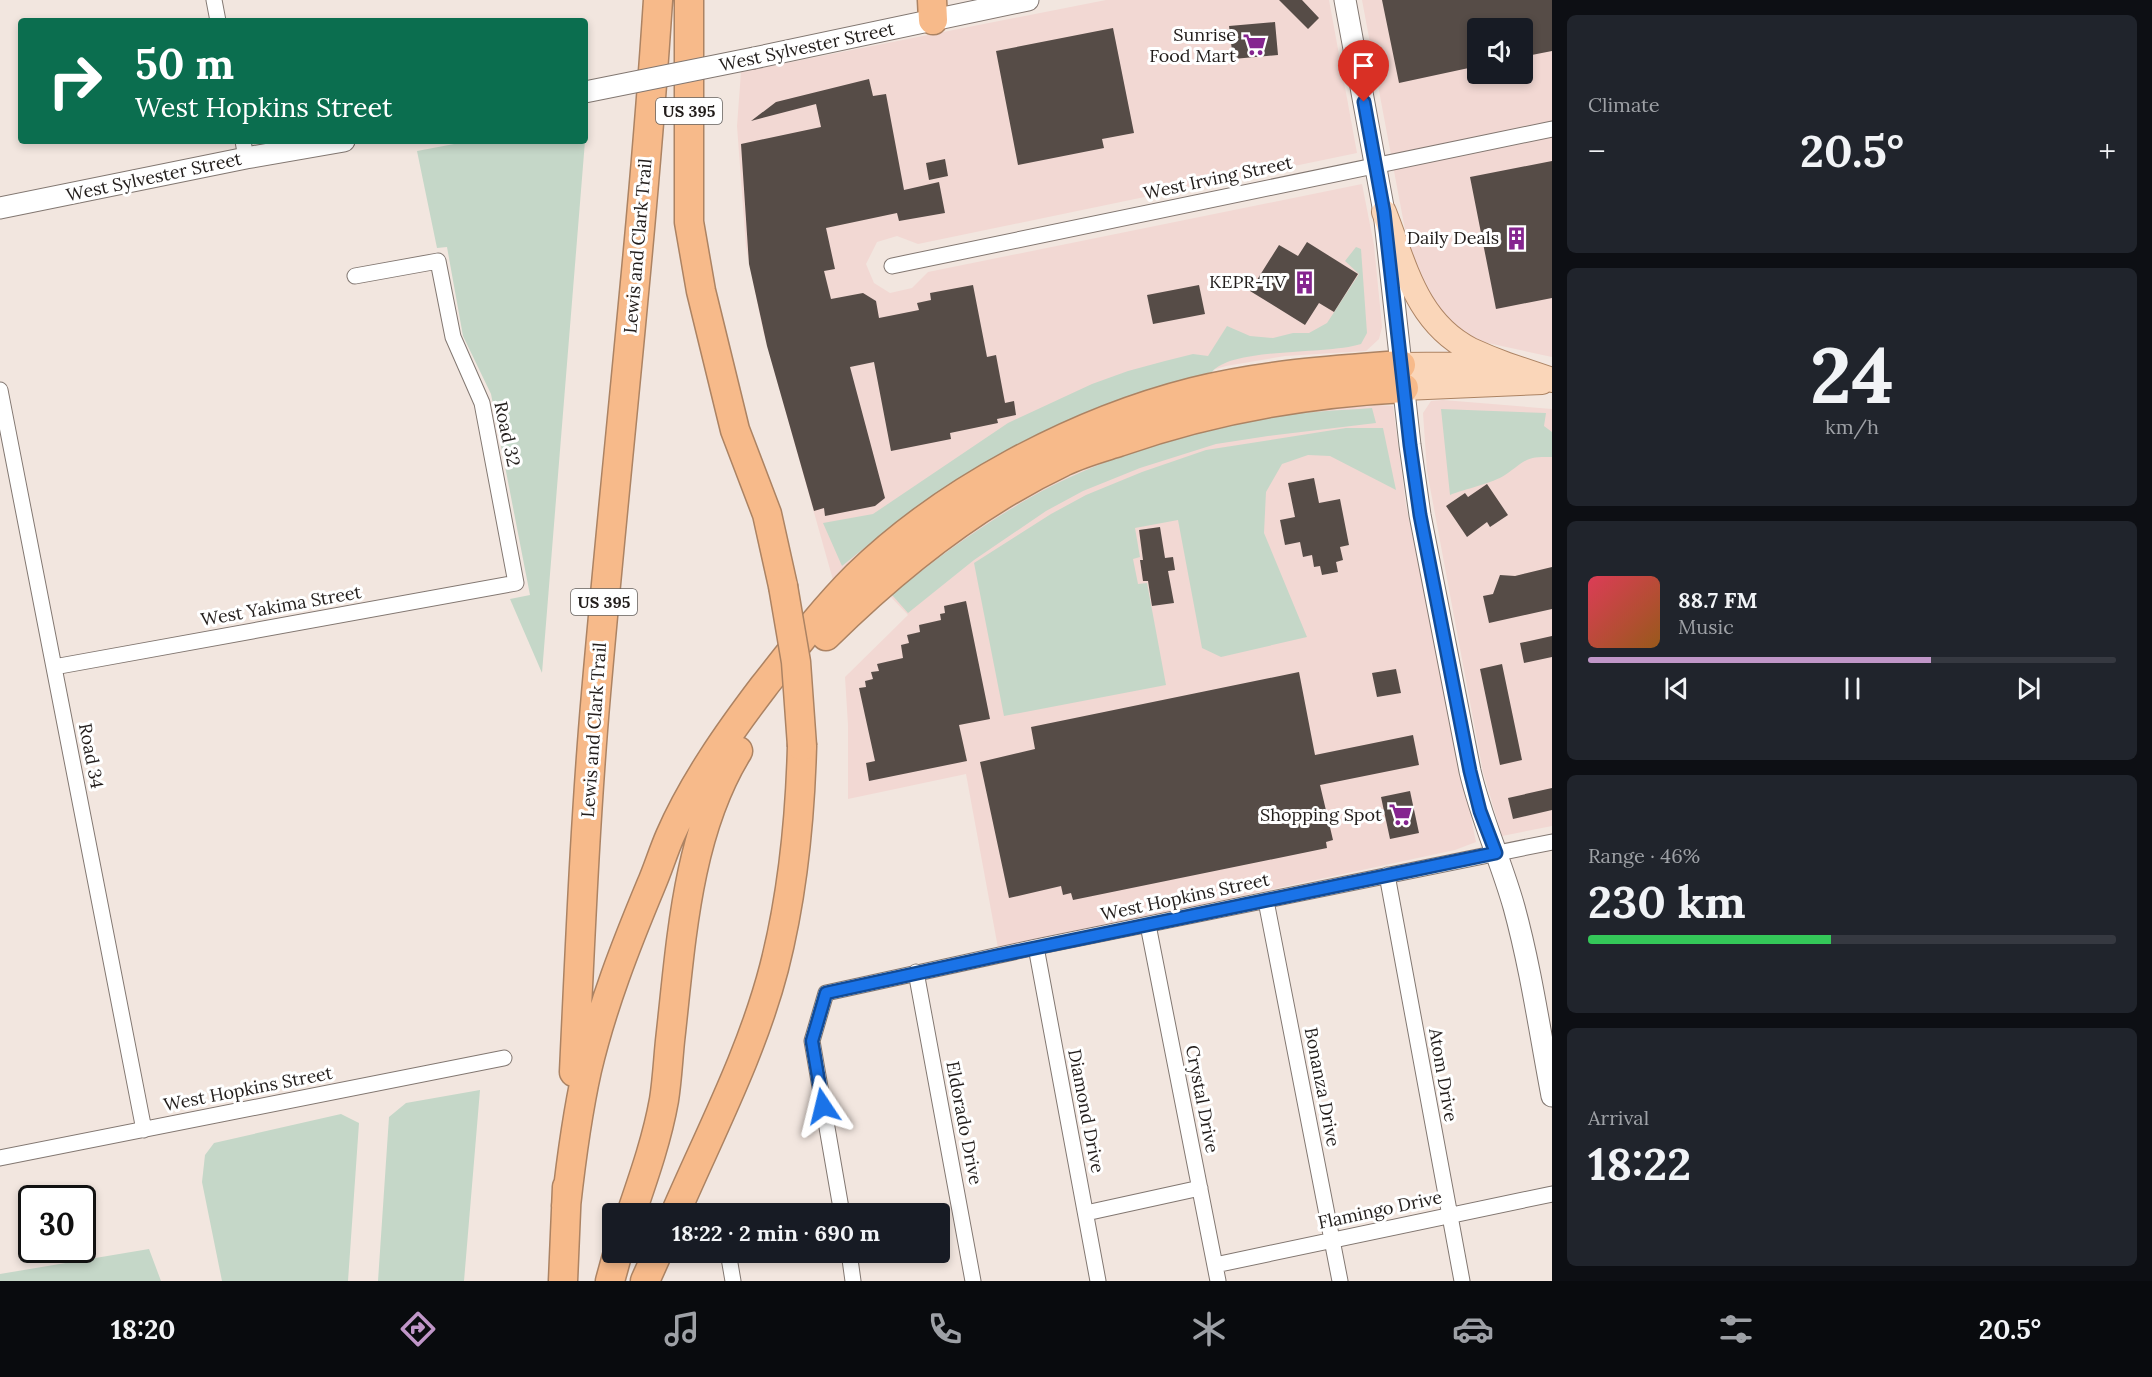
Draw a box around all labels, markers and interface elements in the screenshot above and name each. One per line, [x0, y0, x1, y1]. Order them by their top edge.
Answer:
street label: West Sylvester Street [717, 17, 897, 76]
map controls [1467, 18, 1533, 84]
button: sound [1467, 18, 1533, 84]
place label: Sunrise Food Mart [1149, 23, 1236, 67]
supermarket icon: Sunrise Food Mart [1241, 32, 1267, 58]
text: 50 m [135, 37, 234, 91]
pin [1338, 40, 1389, 102]
icon: right [36, 42, 114, 120]
icon: arrive [1347, 49, 1380, 82]
text: West Hopkins Street [135, 90, 393, 124]
text: Climate [1588, 92, 1660, 117]
road number: US 395 [656, 98, 722, 124]
text: 20.5° [1800, 122, 1904, 179]
text: − [1588, 130, 1606, 172]
text: + [2098, 130, 2116, 172]
street label: West Sylvester Street [64, 147, 244, 206]
street label: West Irving Street [1141, 150, 1294, 205]
street label: Lewis and Clark Trail [618, 157, 657, 334]
building icon: Daily Deals [1504, 225, 1530, 251]
place label: Daily Deals [1407, 226, 1499, 249]
building icon: KEPR-TV [1291, 269, 1317, 295]
place label: KEPR-TV [1209, 270, 1287, 293]
text: 24 [1810, 325, 1894, 424]
street label: Road 32 [489, 399, 526, 469]
text: km/h [1825, 414, 1879, 439]
street label: West Yakima Street [199, 580, 363, 631]
text: 88.7 FM [1678, 586, 1758, 614]
road number: US 395 [571, 589, 637, 615]
text: Music [1678, 614, 1734, 639]
street label: Lewis and Clark Trail [576, 642, 611, 818]
icon: previous [1660, 672, 1693, 705]
icon: pause [1836, 672, 1869, 705]
icon: next [2012, 672, 2045, 705]
street label: Road 34 [74, 721, 109, 791]
supermarket icon: Shopping Spot [1387, 802, 1413, 828]
place label: Shopping Spot [1260, 803, 1382, 826]
text: Range · 46% [1588, 843, 1700, 868]
street label: West Hopkins Street [1099, 867, 1271, 926]
text: 230 km [1588, 873, 1746, 930]
street label: Bonanza Drive [1300, 1025, 1345, 1149]
street label: Atom Drive [1424, 1025, 1463, 1124]
street label: Crystal Drive [1181, 1043, 1224, 1155]
street label: Diamond Drive [1063, 1047, 1110, 1175]
street label: Eldorado Drive [941, 1059, 988, 1187]
street label: West Hopkins Street [161, 1061, 334, 1116]
position arrow [791, 1074, 855, 1138]
text: Arrival [1588, 1105, 1649, 1130]
text: 18:22 [1588, 1135, 1691, 1192]
speed limit sign: 30 [18, 1185, 96, 1263]
street label: Flamingo Drive [1316, 1185, 1444, 1234]
text: 18:22 · 2 min · 690 m [672, 1219, 880, 1247]
icon: directions [397, 1308, 439, 1350]
icon: music [661, 1308, 703, 1350]
icon: phone [924, 1308, 966, 1350]
icon: climate [1188, 1308, 1230, 1350]
icon: car [1452, 1308, 1494, 1350]
icon: filters [1715, 1308, 1757, 1350]
text: 18:20 [111, 1312, 176, 1346]
text: 20.5° [1979, 1312, 2041, 1346]

